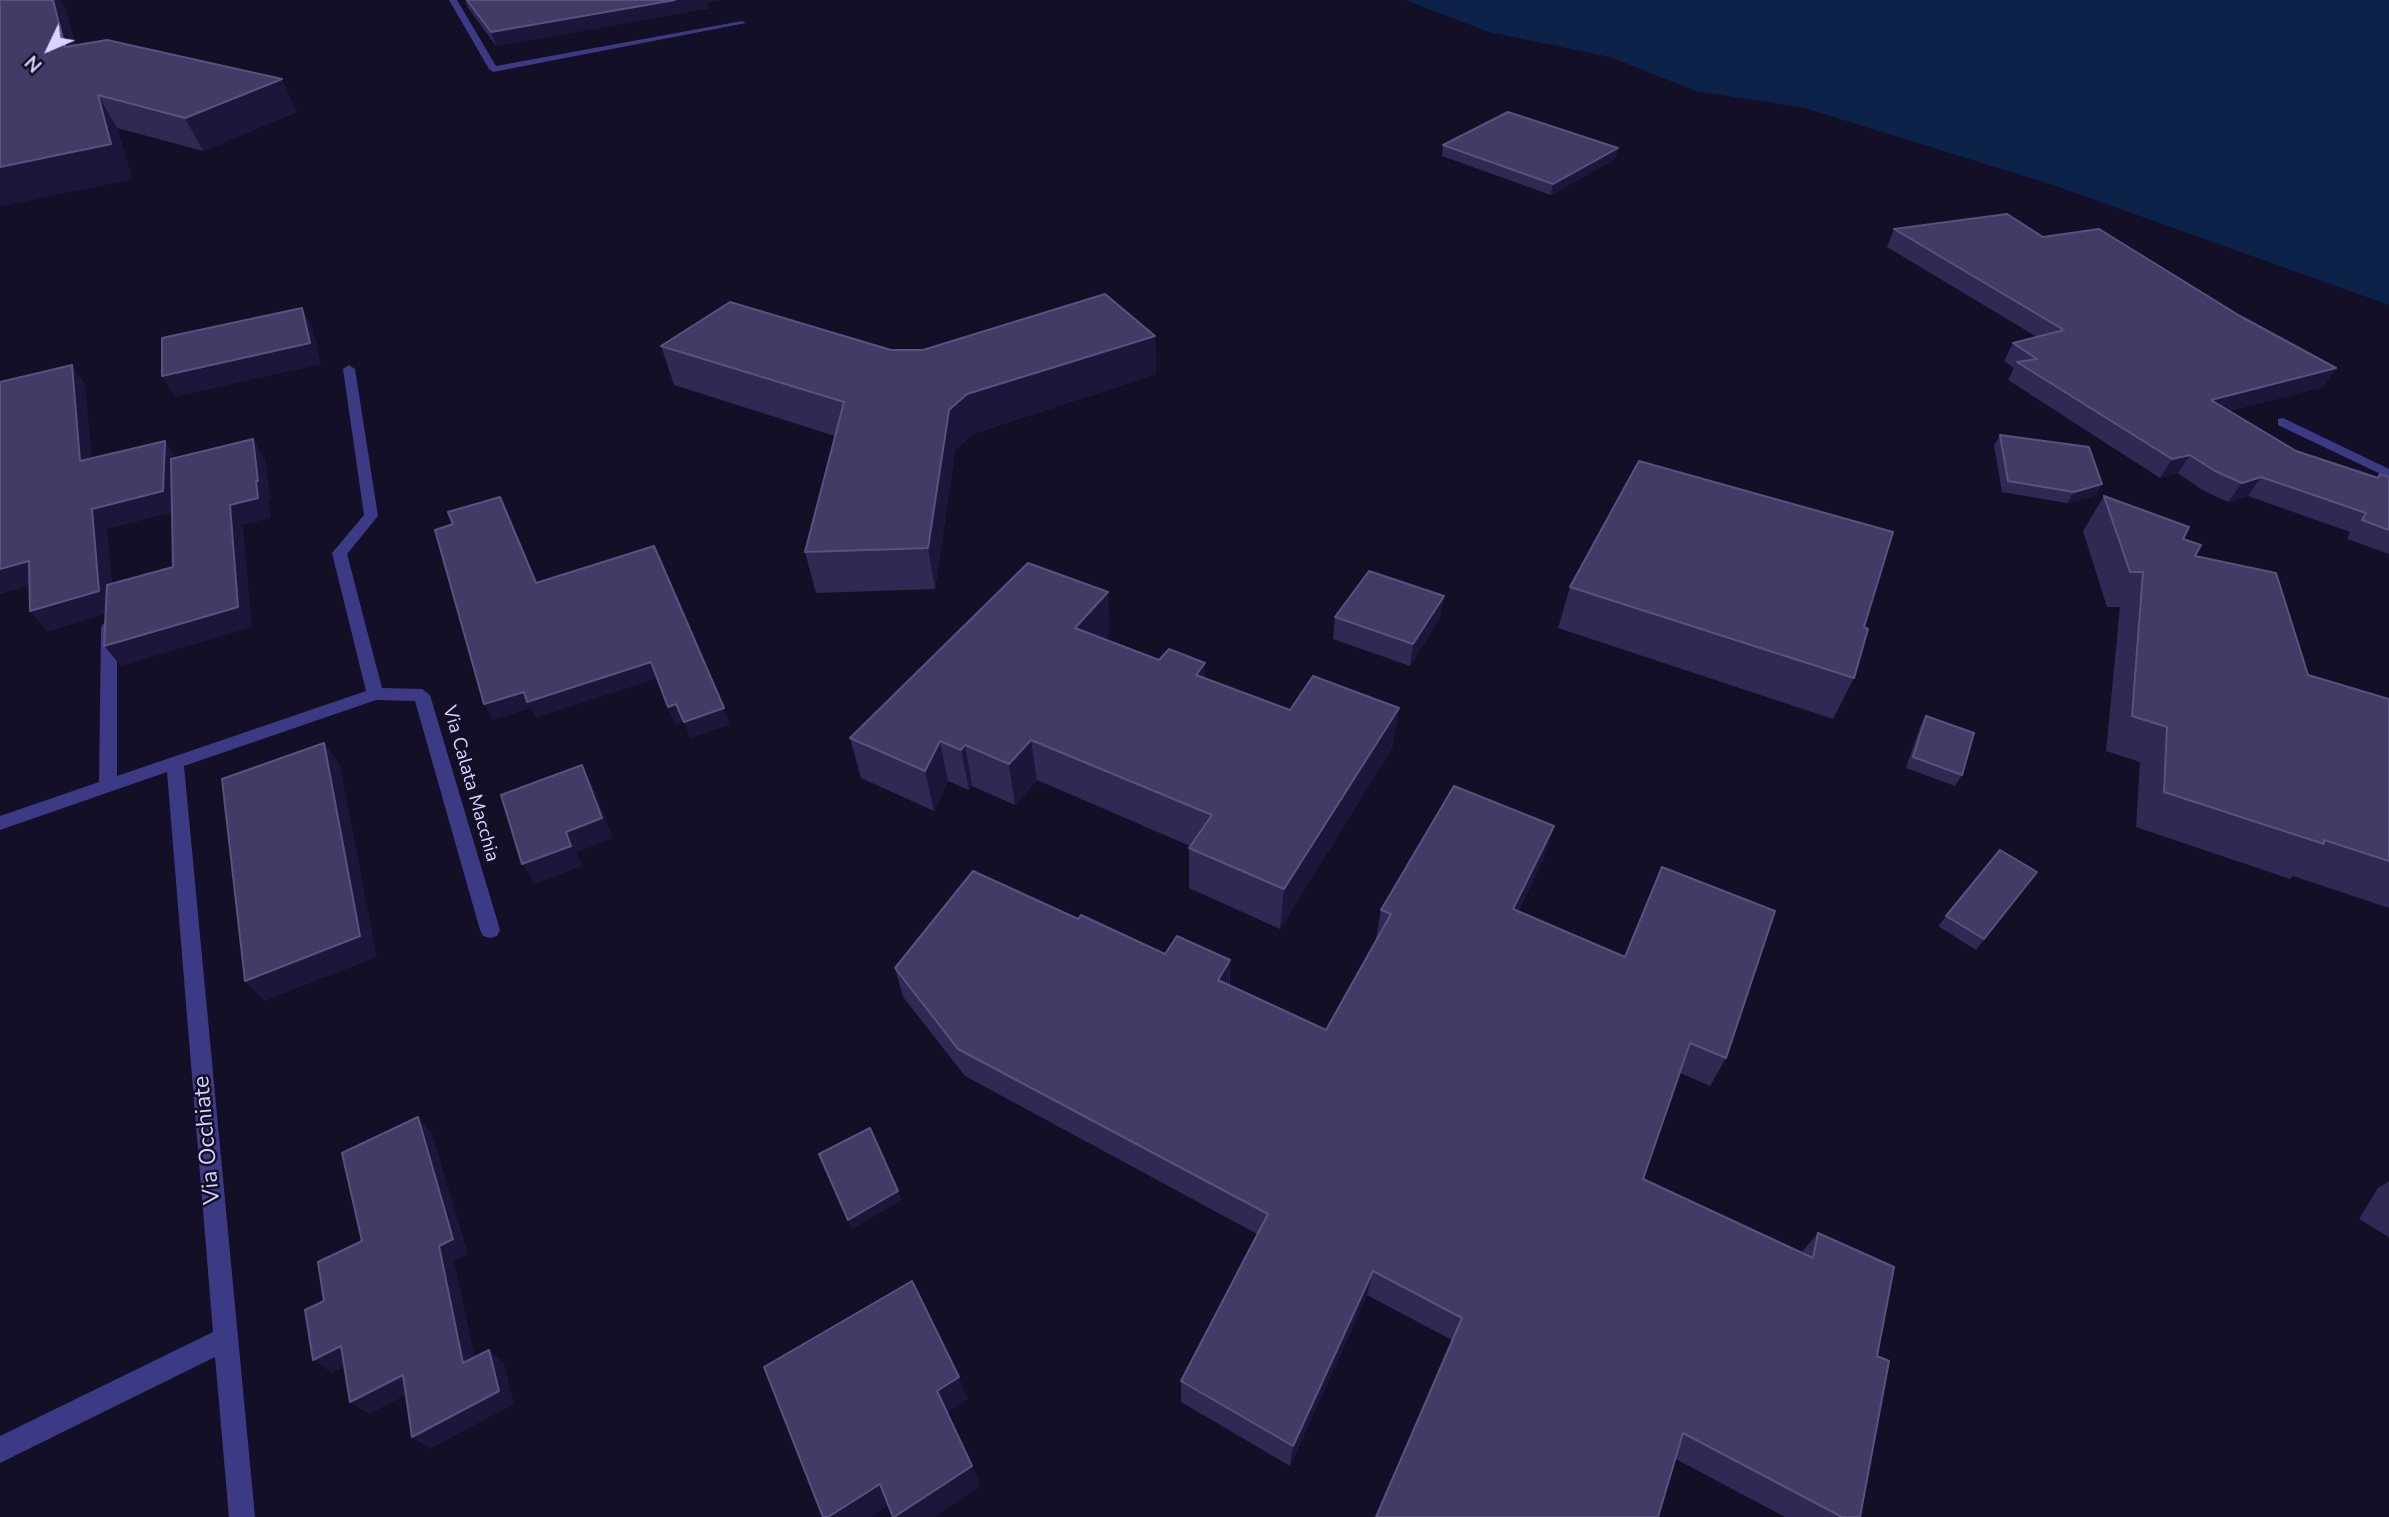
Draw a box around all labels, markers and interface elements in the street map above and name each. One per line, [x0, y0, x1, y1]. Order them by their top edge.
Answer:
north arrow [14, 14, 84, 84]
text: N [20, 49, 48, 78]
street label: Via Calata Macchia [437, 703, 503, 865]
street label: Via Occhiate [189, 1075, 227, 1205]

